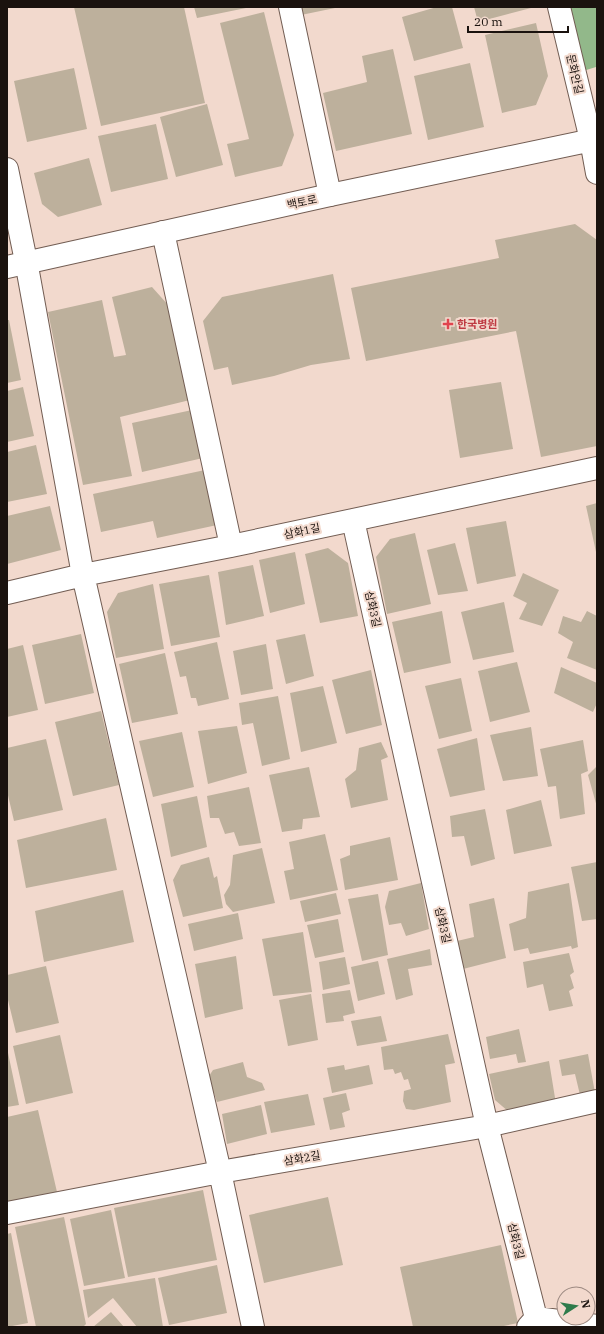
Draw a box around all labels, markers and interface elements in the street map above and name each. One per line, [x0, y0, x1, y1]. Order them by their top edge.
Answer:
scale bar [468, 8, 568, 34]
text: 20 m [474, 14, 503, 29]
street label: 문화안길 [564, 53, 586, 95]
street label: 백토로 [286, 192, 318, 212]
place label: 한국병원 [457, 317, 497, 331]
marker: 한국병원 [442, 318, 454, 330]
street label: 삼화1길 [282, 520, 322, 542]
street label: 삼화3길 [362, 589, 384, 629]
street label: 삼화3길 [432, 905, 454, 945]
street label: 삼화2길 [283, 1148, 321, 1168]
street label: 삼화3길 [505, 1221, 527, 1261]
north arrow [556, 1286, 596, 1326]
text: N [578, 1298, 594, 1310]

